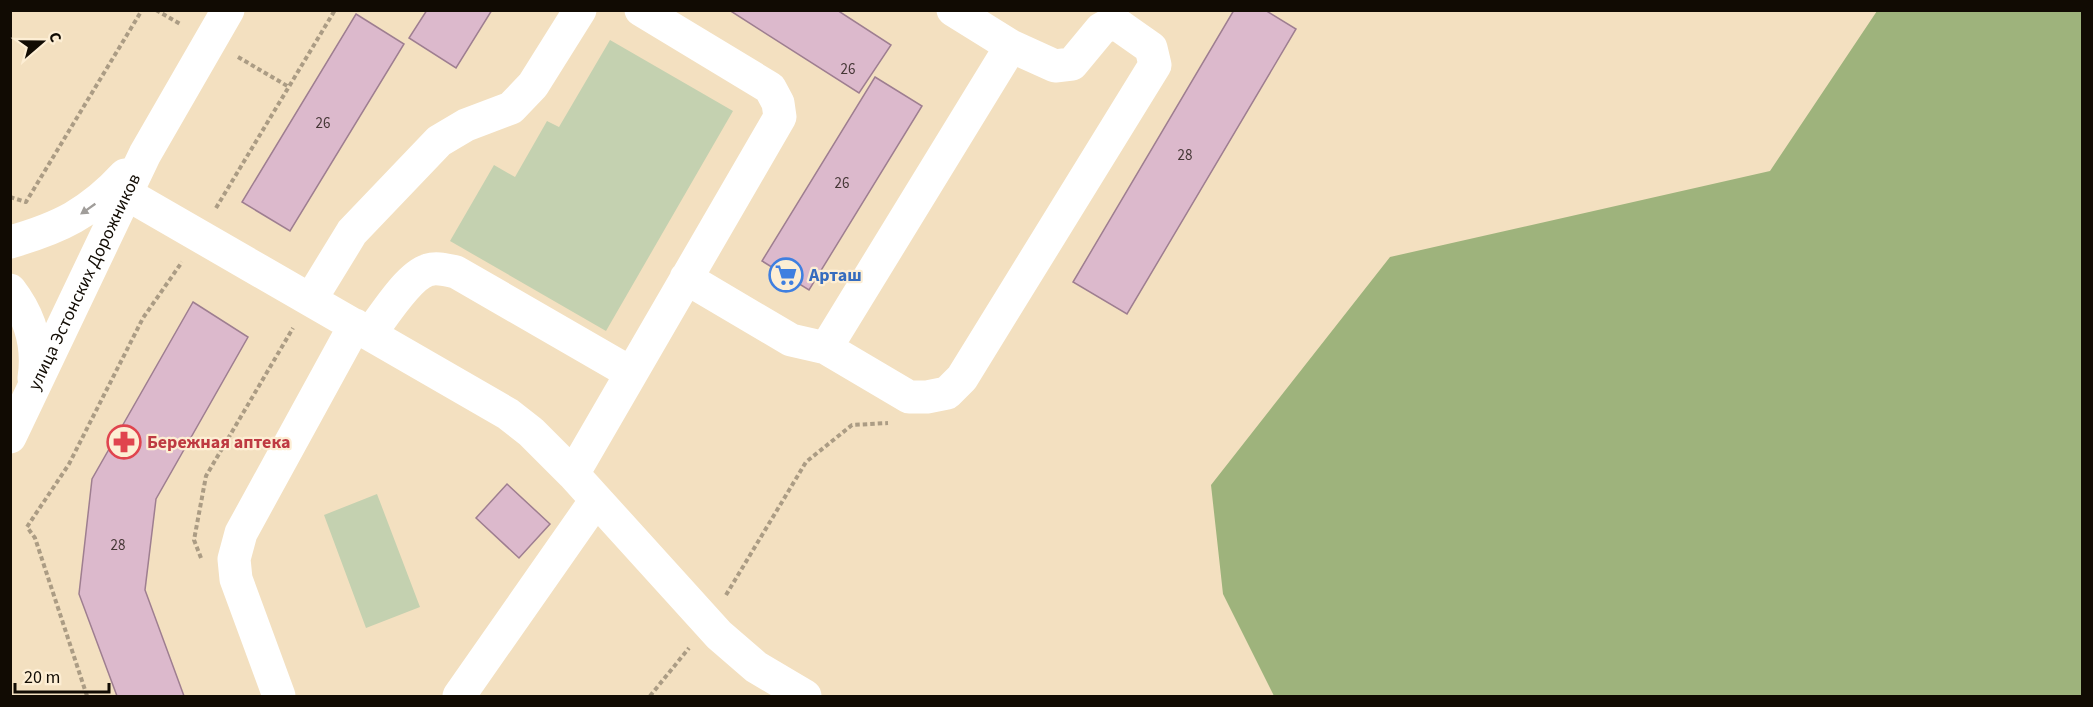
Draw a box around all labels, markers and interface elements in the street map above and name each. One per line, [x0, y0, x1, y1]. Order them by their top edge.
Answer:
north arrow [12, 12, 72, 72]
text: С [43, 29, 67, 45]
house number: 26 [841, 59, 855, 80]
house number: 26 [316, 113, 330, 134]
house number: 28 [1178, 145, 1192, 166]
street label: улица Эстонских Дорожников [22, 169, 146, 394]
house number: 26 [835, 173, 849, 194]
one-way arrow [80, 203, 96, 214]
supermarket icon: Арташ [768, 257, 804, 293]
place label: Арташ [808, 263, 862, 288]
pharmacy icon: Бережная аптека [106, 424, 142, 460]
place label: Бережная аптека [147, 430, 291, 455]
house number: 28 [111, 535, 125, 556]
scale bar [15, 656, 110, 694]
text: 20 m [24, 665, 60, 690]

